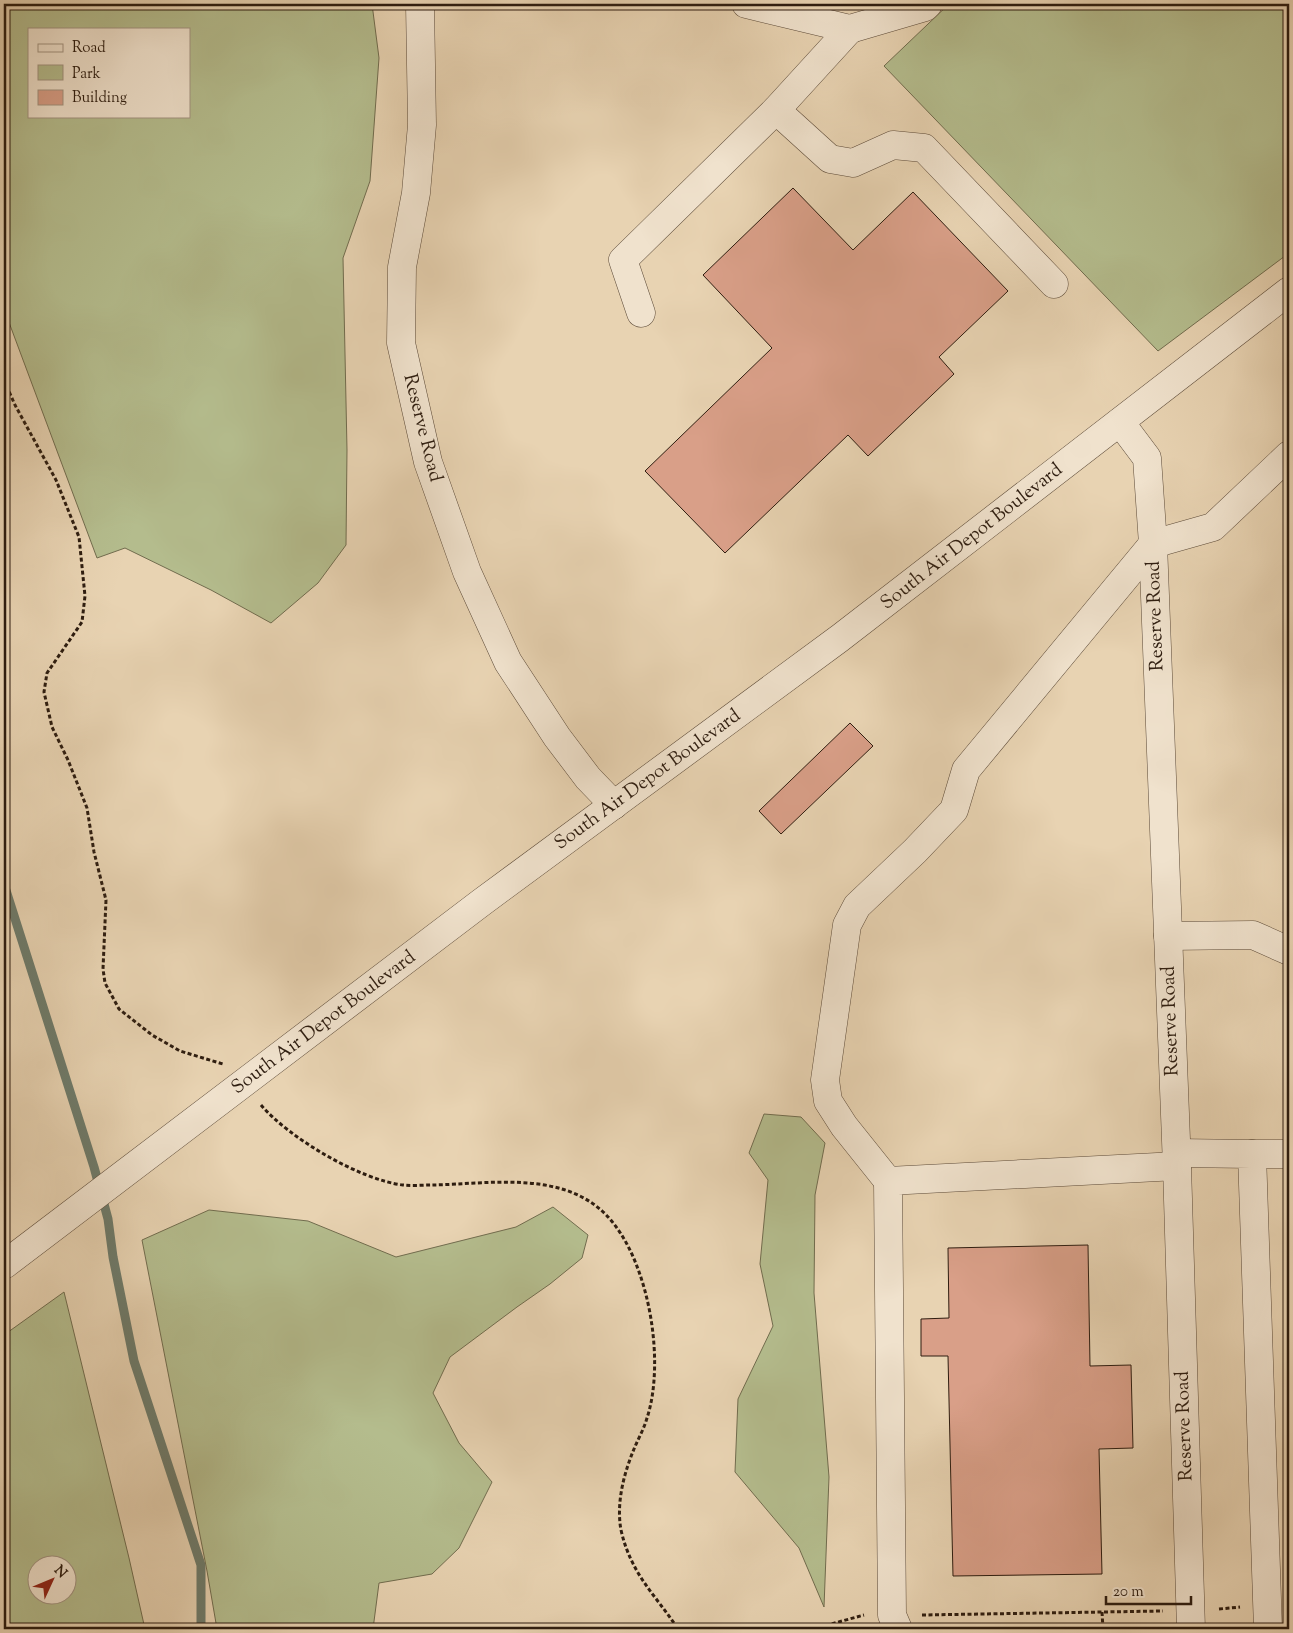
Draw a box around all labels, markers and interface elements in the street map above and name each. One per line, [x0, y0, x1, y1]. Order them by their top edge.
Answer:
legend [28, 28, 190, 118]
text: Road [72, 38, 106, 59]
text: Park [72, 64, 101, 85]
text: Building [72, 88, 127, 109]
street label: Reserve Road [396, 371, 449, 485]
street label: South Air Depot Boulevard [875, 457, 1069, 617]
street label: Reserve Road [1141, 560, 1171, 672]
street label: South Air Depot Boulevard [549, 703, 747, 857]
street label: South Air Depot Boulevard [226, 944, 422, 1101]
street label: Reserve Road [1156, 965, 1186, 1077]
street label: Reserve Road [1170, 1370, 1200, 1482]
north arrow [28, 1556, 78, 1606]
text: N [49, 1561, 71, 1583]
scale bar [1106, 1573, 1190, 1605]
text: 20 m [1113, 1582, 1144, 1603]

